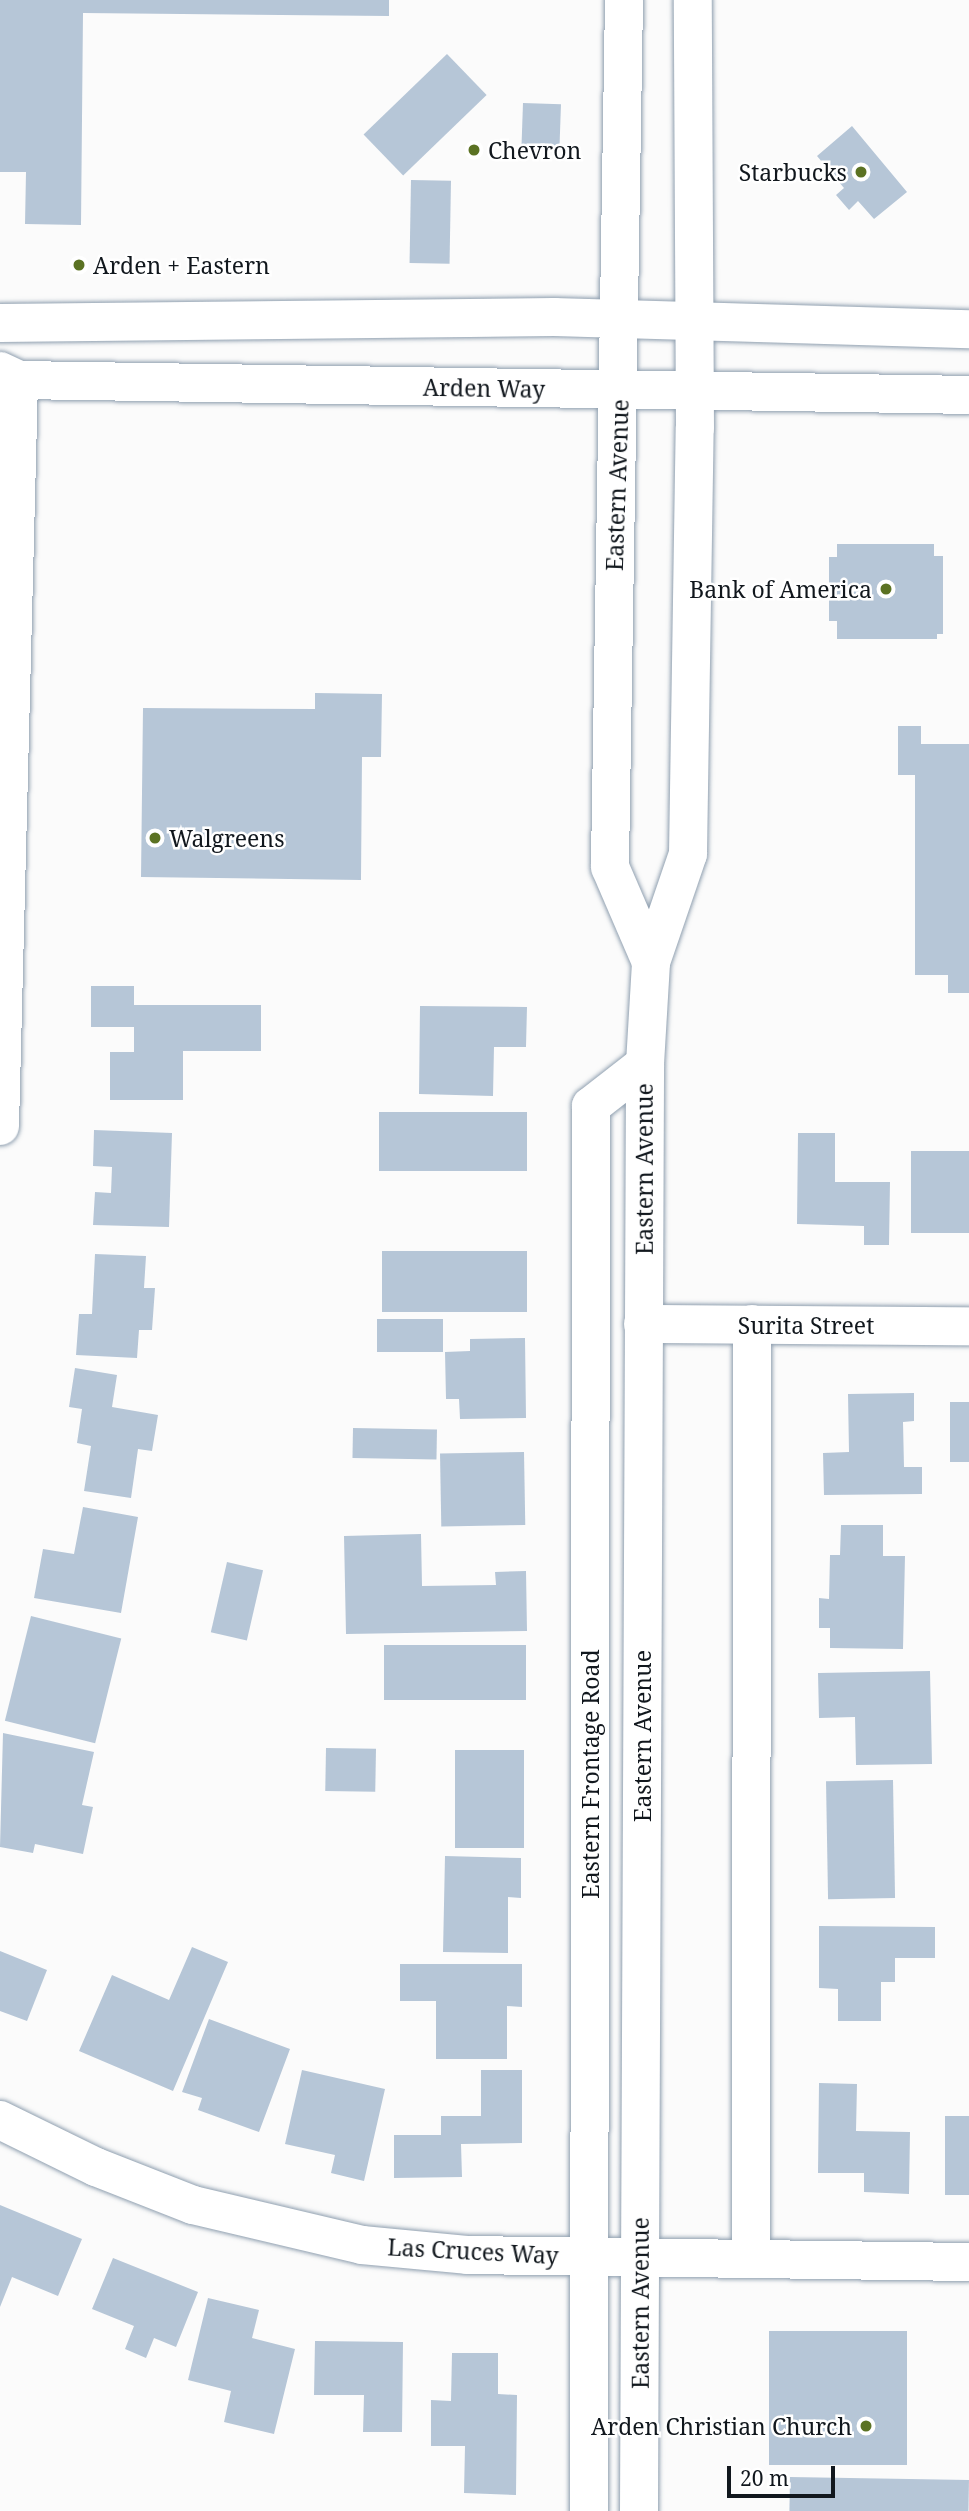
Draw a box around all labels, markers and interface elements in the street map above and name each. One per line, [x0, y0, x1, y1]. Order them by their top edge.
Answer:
place label: Chevron [488, 136, 581, 164]
marker: Chevron [466, 142, 482, 158]
place label: Starbucks [739, 158, 847, 186]
marker: Starbucks [853, 164, 869, 180]
place label: Arden + Eastern [93, 251, 270, 279]
marker: Arden + Eastern [71, 257, 87, 273]
street label: Arden Way [423, 373, 545, 403]
street label: Eastern Avenue [600, 399, 634, 571]
place label: Bank of America [689, 575, 872, 603]
marker: Bank of America [878, 581, 894, 597]
place label: Walgreens [169, 824, 285, 852]
marker: Walgreens [147, 830, 163, 846]
street label: Eastern Avenue [630, 1083, 658, 1255]
street label: Surita Street [738, 1311, 874, 1339]
street label: Eastern Frontage Road [576, 1649, 604, 1899]
street label: Eastern Avenue [628, 1650, 656, 1822]
street label: Eastern Avenue [626, 2217, 654, 2389]
street label: Las Cruces Way [387, 2233, 559, 2269]
place label: Arden Christian Church [591, 2412, 852, 2440]
marker: Arden Christian Church [858, 2418, 874, 2434]
scale bar [731, 2452, 839, 2496]
text: 20 m [740, 2464, 789, 2492]

